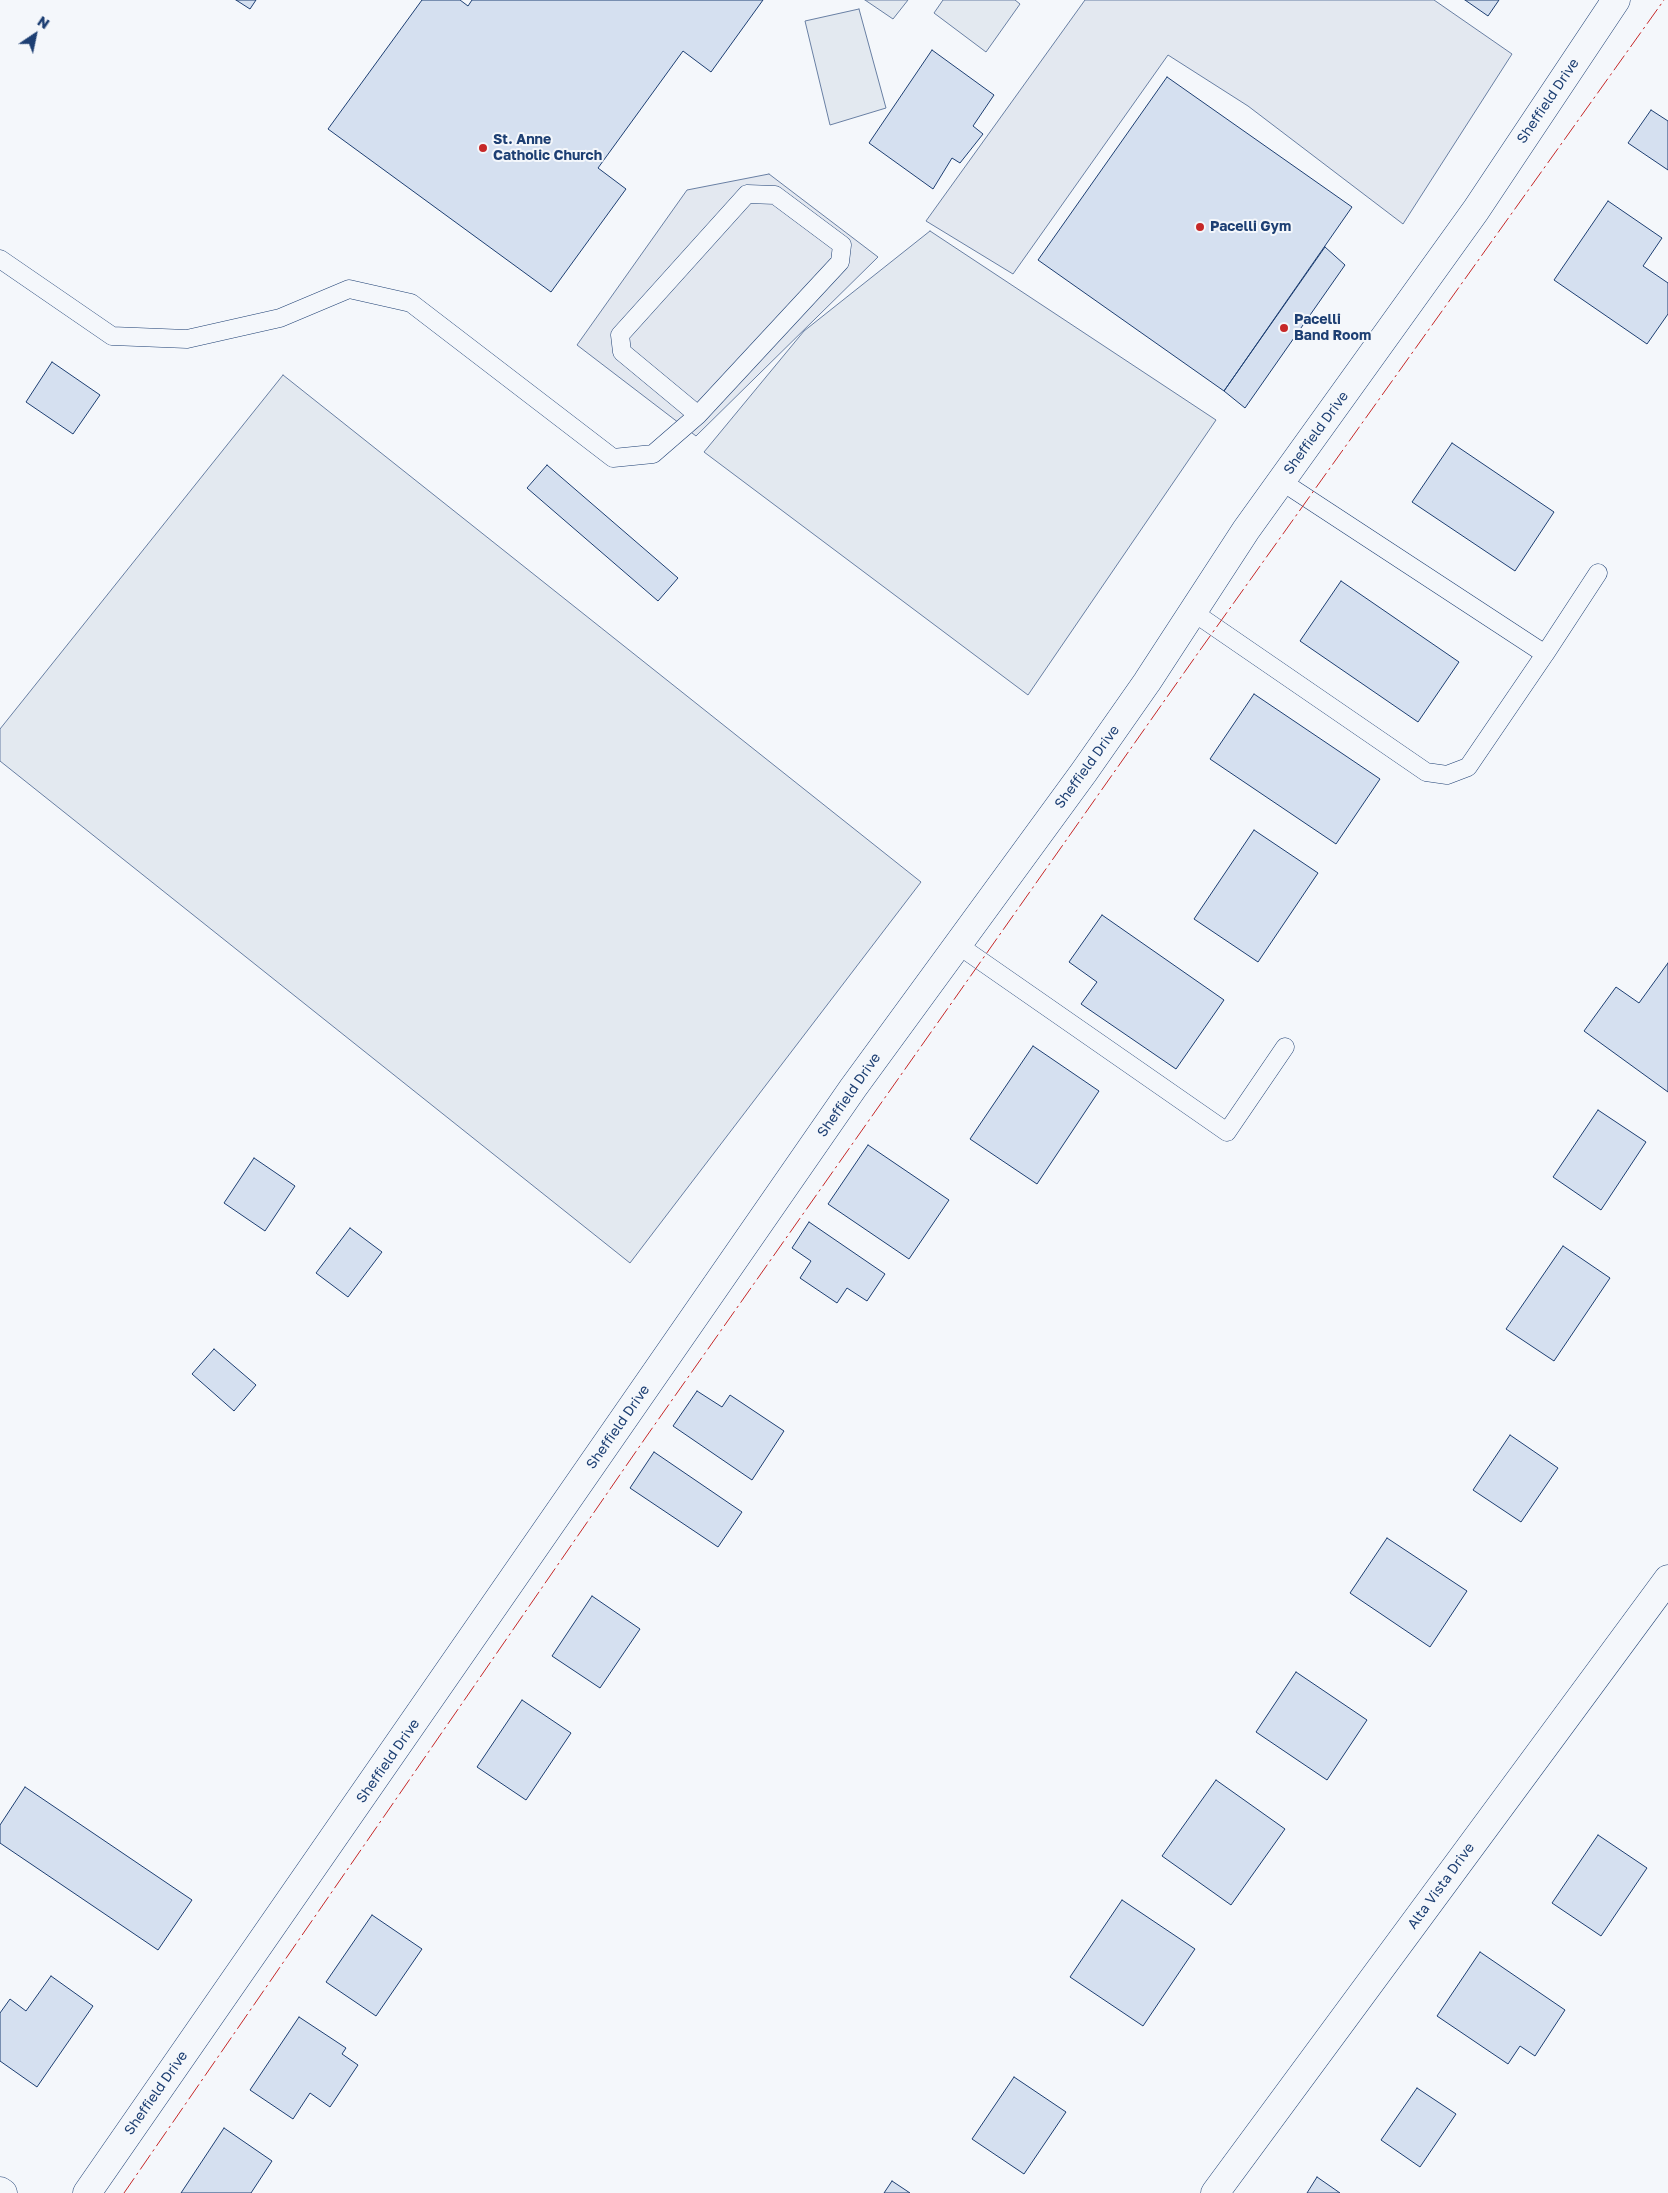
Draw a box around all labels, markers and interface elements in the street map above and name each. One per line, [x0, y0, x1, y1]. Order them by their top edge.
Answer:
north arrow [10, 10, 60, 60]
text: N [34, 12, 53, 32]
street label: Sheffield Drive [1513, 55, 1583, 147]
place label: St. Anne Catholic Church [493, 132, 602, 164]
marker: St. Anne Catholic Church [477, 142, 489, 154]
place label: Pacelli Gym [1210, 219, 1291, 235]
marker: Pacelli Gym [1194, 221, 1206, 233]
place label: Pacelli Band Room [1294, 312, 1371, 344]
marker: Pacelli Band Room [1278, 322, 1290, 334]
street label: Sheffield Drive [1280, 388, 1352, 478]
street label: Sheffield Drive [1051, 722, 1123, 812]
street label: Sheffield Drive [814, 1050, 884, 1140]
street label: Sheffield Drive [583, 1382, 653, 1472]
street label: Sheffield Drive [353, 1716, 423, 1806]
street label: Alta Vista Drive [1404, 1840, 1478, 1932]
street label: Sheffield Drive [121, 2048, 191, 2138]

